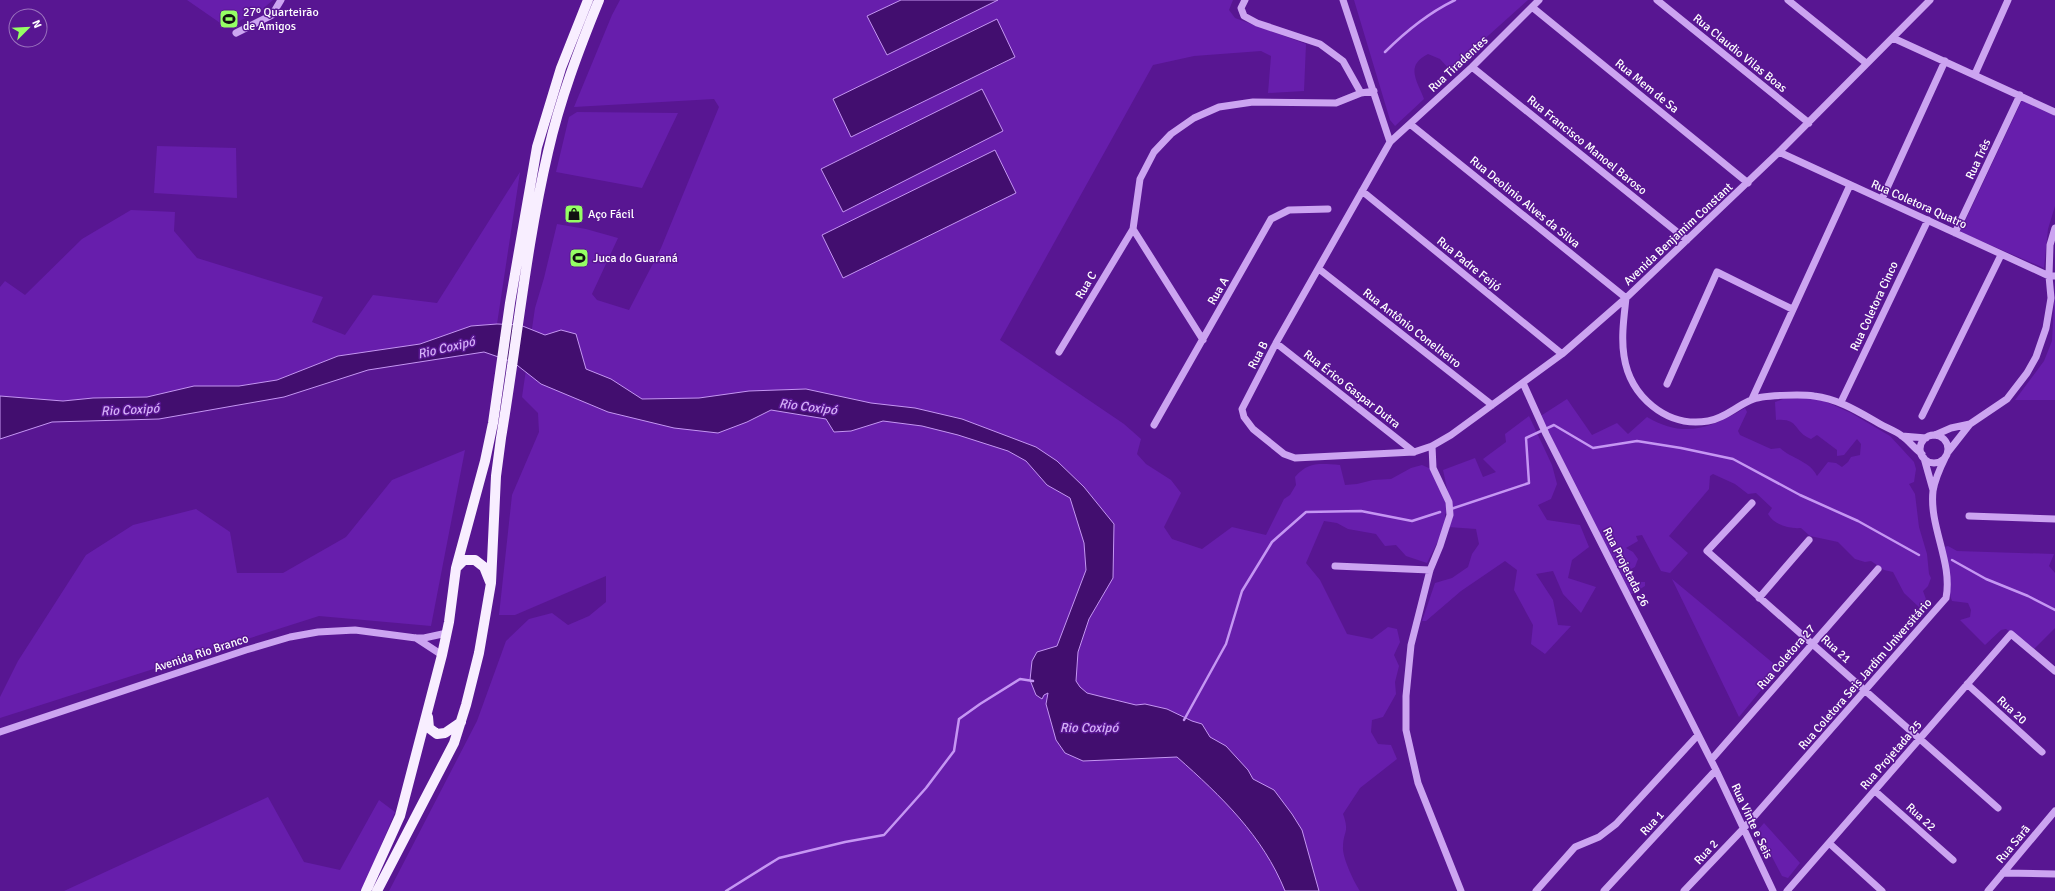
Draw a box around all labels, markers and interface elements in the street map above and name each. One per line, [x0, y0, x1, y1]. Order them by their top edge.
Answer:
place label: 27º Quarteirão de Amigos [243, 5, 319, 34]
north arrow [8, 8, 48, 48]
sports icon: 27º Quarteirão de Amigos [218, 8, 240, 30]
street label: Rua Claudio Vilas Boas [1690, 11, 1790, 96]
text: N [29, 18, 44, 30]
street label: Rua Tiradentes [1425, 33, 1491, 96]
street label: Rua Mem de Sa [1612, 56, 1682, 117]
street label: Rua Francisco Manoel Baroso [1524, 92, 1650, 198]
street label: Rua Três [1963, 137, 1994, 182]
street label: Rua Deolinio Alves da Silva [1467, 153, 1583, 251]
street label: Rua Coletora Quatro [1869, 177, 1969, 232]
street label: Avenida Benjamim Constant [1621, 180, 1736, 289]
shop icon: Aço Fácil [563, 203, 585, 225]
place label: Aço Fácil [588, 207, 635, 222]
street label: Rua Padre Feijó [1433, 234, 1504, 295]
sports icon: Juca do Guaraná [568, 247, 590, 269]
place label: Juca do Guaraná [593, 251, 678, 266]
street label: Rua Coletora Cinco [1847, 259, 1902, 353]
street label: Rua C [1072, 269, 1100, 302]
street label: Rua A [1205, 274, 1233, 308]
street label: Rua Antônio Conelheiro [1359, 285, 1464, 371]
water label: Rio Coxipó [416, 333, 478, 362]
street label: Rua B [1245, 339, 1272, 372]
street label: Rua Érico Gaspar Dutra [1300, 347, 1403, 432]
water label: Rio Coxipó [778, 395, 839, 419]
water label: Rio Coxipó [100, 400, 161, 420]
street label: Rua Projetada 26 [1599, 525, 1652, 609]
street label: Rua Coletora Seis Jardim Universitário [1796, 596, 1935, 753]
street label: Rua Coletora 27 [1754, 622, 1819, 693]
street label: Avenida Rio Branco [152, 631, 250, 676]
street label: Rua 21 [1818, 632, 1854, 667]
street label: Rua 20 [1994, 693, 2030, 728]
street label: Rua Projetada 25 [1857, 718, 1926, 793]
water label: Rio Coxipó [1060, 720, 1119, 736]
street label: Rua Vinte e Seis [1728, 781, 1776, 861]
street label: Rua 22 [1903, 800, 1939, 835]
street label: Rua 1 [1637, 808, 1668, 839]
street label: Rua Sarã [1993, 822, 2034, 867]
street label: Rua 2 [1691, 837, 1722, 868]

